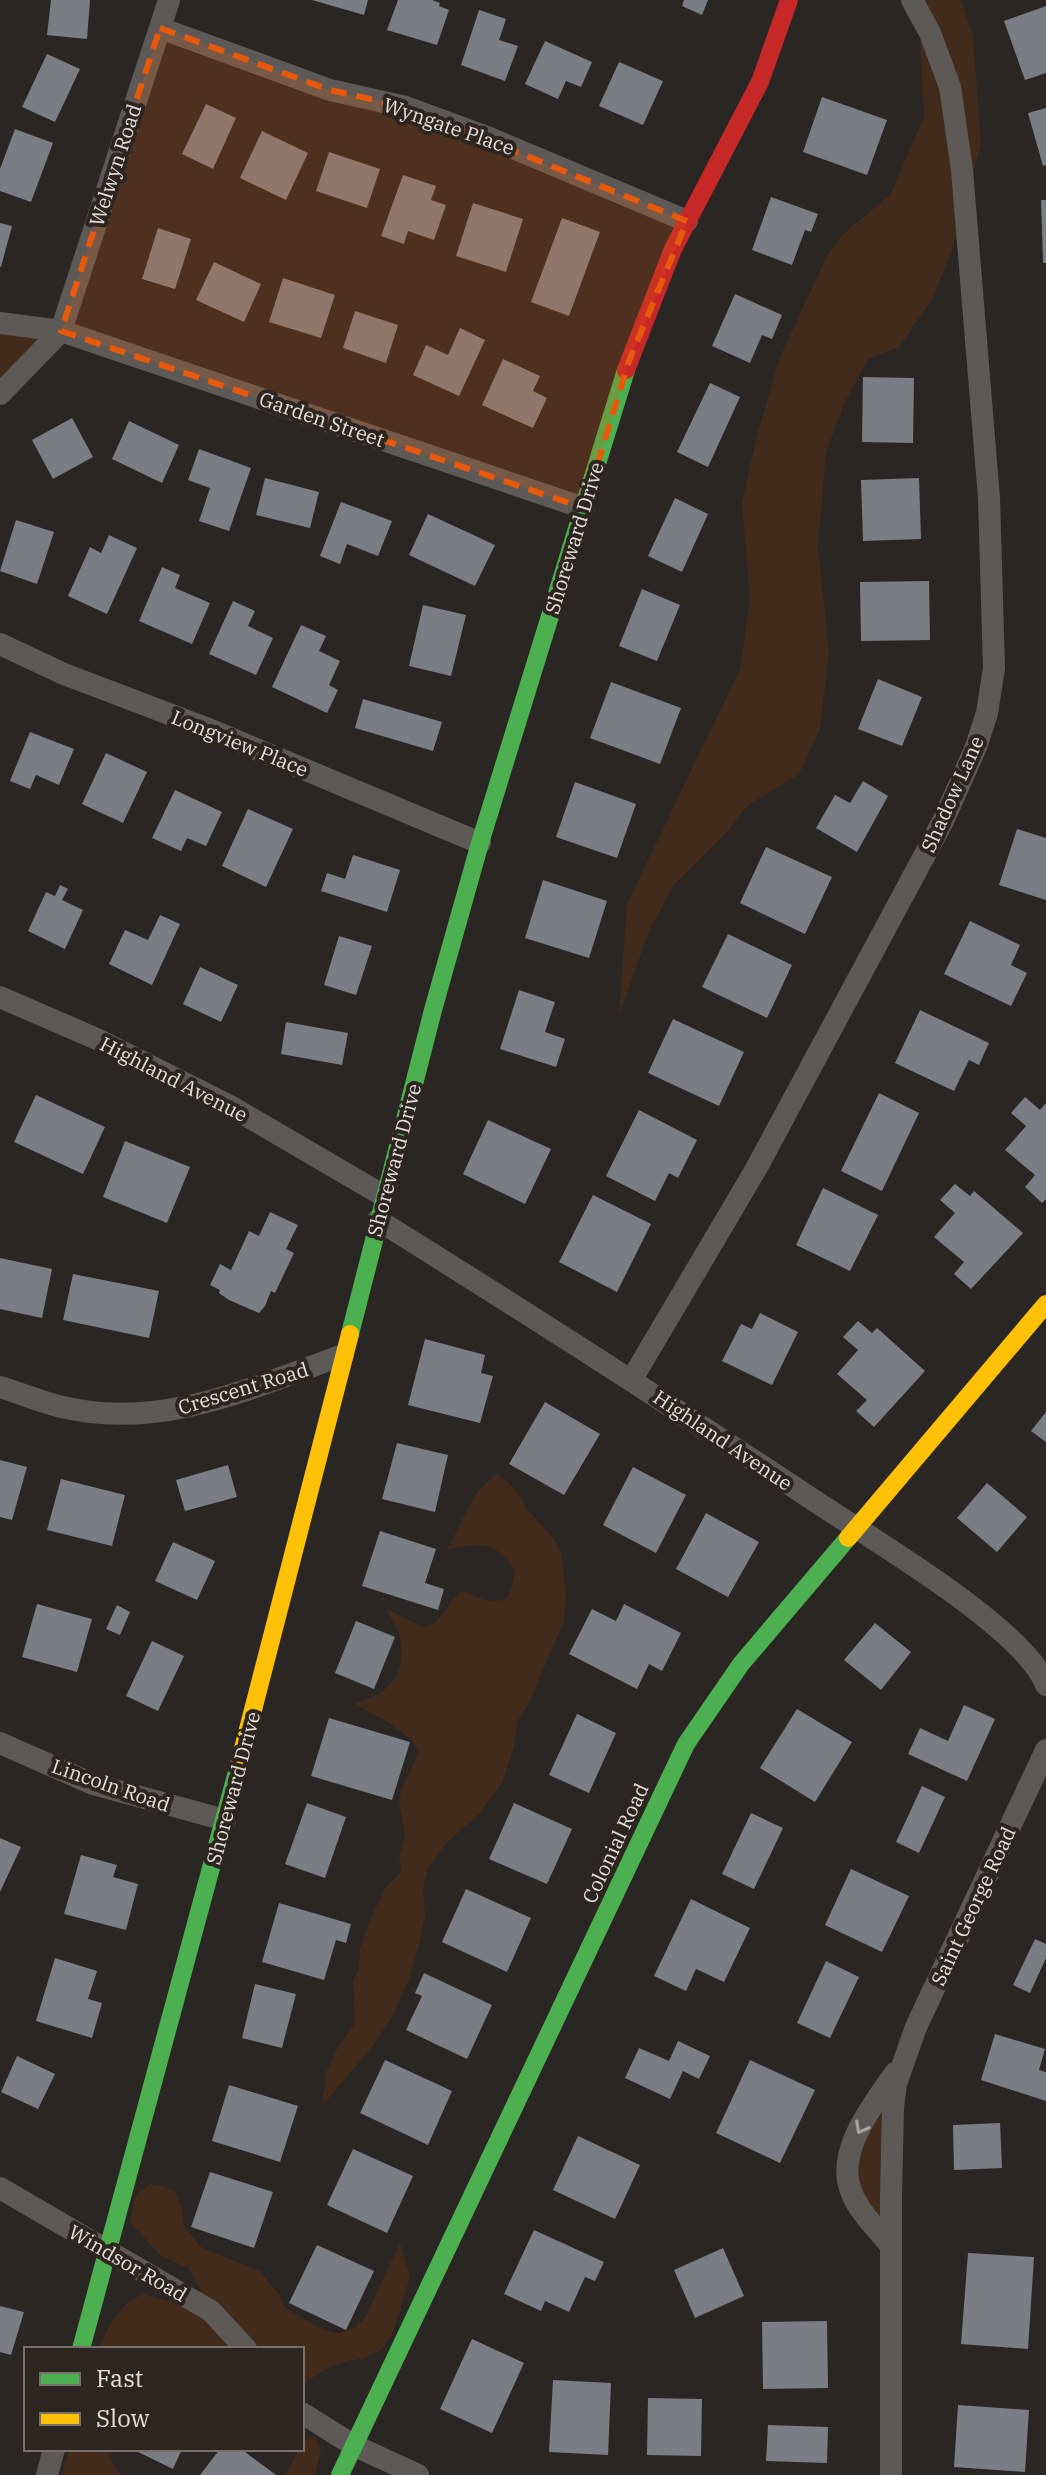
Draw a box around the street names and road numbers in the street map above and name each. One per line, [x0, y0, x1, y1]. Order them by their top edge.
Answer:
street label: Wyngate Place [380, 91, 518, 161]
street label: Welwyn Road [83, 100, 147, 230]
street label: Garden Street [256, 385, 388, 453]
street label: Shoreward Drive [538, 459, 610, 617]
street label: Longview Place [168, 703, 312, 783]
street label: Shadow Lane [914, 731, 990, 857]
street label: Highland Avenue [96, 1030, 252, 1128]
street label: Shoreward Drive [361, 1080, 427, 1240]
street label: Crescent Road [174, 1355, 312, 1421]
street label: Highland Avenue [648, 1383, 798, 1497]
street label: Shoreward Drive [200, 1708, 266, 1868]
street label: Lincoln Road [48, 1752, 174, 1818]
street label: Colonial Road [575, 1779, 655, 1907]
street label: Saint George Road [924, 1822, 1022, 1990]
street label: Windsor Road [64, 2218, 192, 2308]

